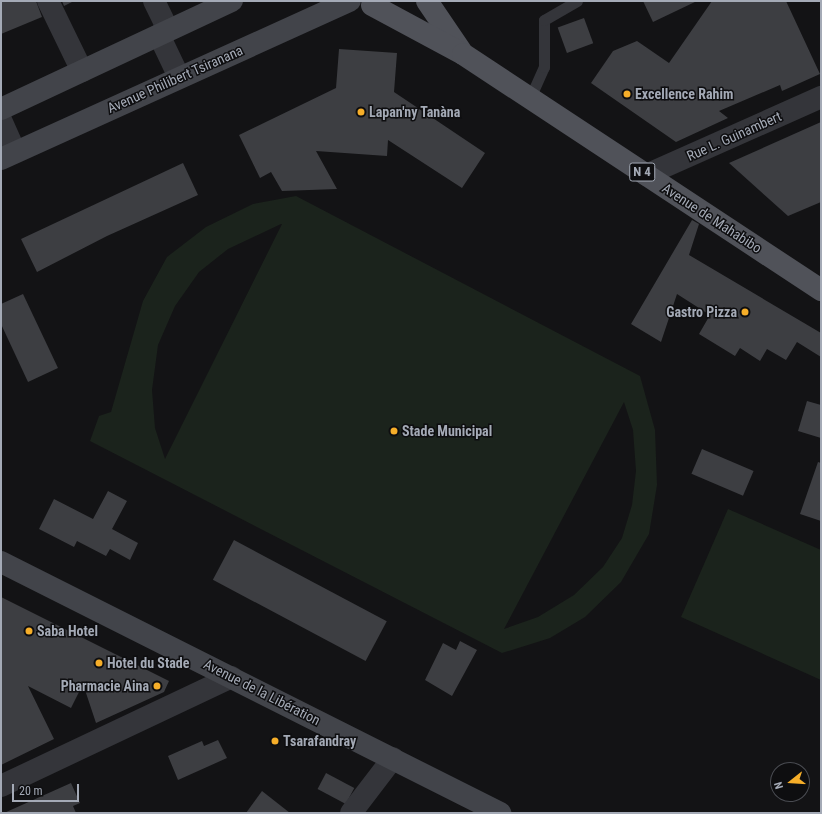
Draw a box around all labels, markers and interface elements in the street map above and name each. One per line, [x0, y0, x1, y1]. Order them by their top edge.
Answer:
street label: Avenue Philibert Tsiranana [104, 41, 246, 117]
place label: Excellence Rahim [635, 86, 733, 102]
marker: Excellence Rahim [622, 89, 632, 99]
place label: Lapan'ny Tanàna [369, 104, 461, 120]
marker: Lapan'ny Tanàna [356, 107, 366, 117]
street label: Rue L. Guinambert [684, 108, 784, 164]
road number: N 4 [629, 161, 655, 183]
street label: Avenue de Mahabibo [659, 180, 765, 256]
place label: Gastro Pizza [666, 304, 737, 320]
marker: Gastro Pizza [740, 307, 750, 317]
place label: Stade Municipal [402, 423, 492, 439]
marker: Stade Municipal [389, 426, 399, 436]
place label: Saba Hotel [37, 623, 98, 639]
marker: Saba Hotel [24, 626, 34, 636]
place label: Hotel du Stade [107, 655, 189, 671]
street label: Avenue de la Libération [201, 655, 323, 729]
marker: Hotel du Stade [94, 658, 104, 668]
place label: Pharmacie Aina [61, 678, 149, 694]
marker: Pharmacie Aina [152, 681, 162, 691]
place label: Tsarafandray [283, 733, 356, 749]
marker: Tsarafandray [270, 736, 280, 746]
north arrow [770, 762, 810, 802]
scale bar [14, 776, 81, 802]
text: N [772, 780, 786, 790]
text: 20 m [19, 784, 43, 798]

